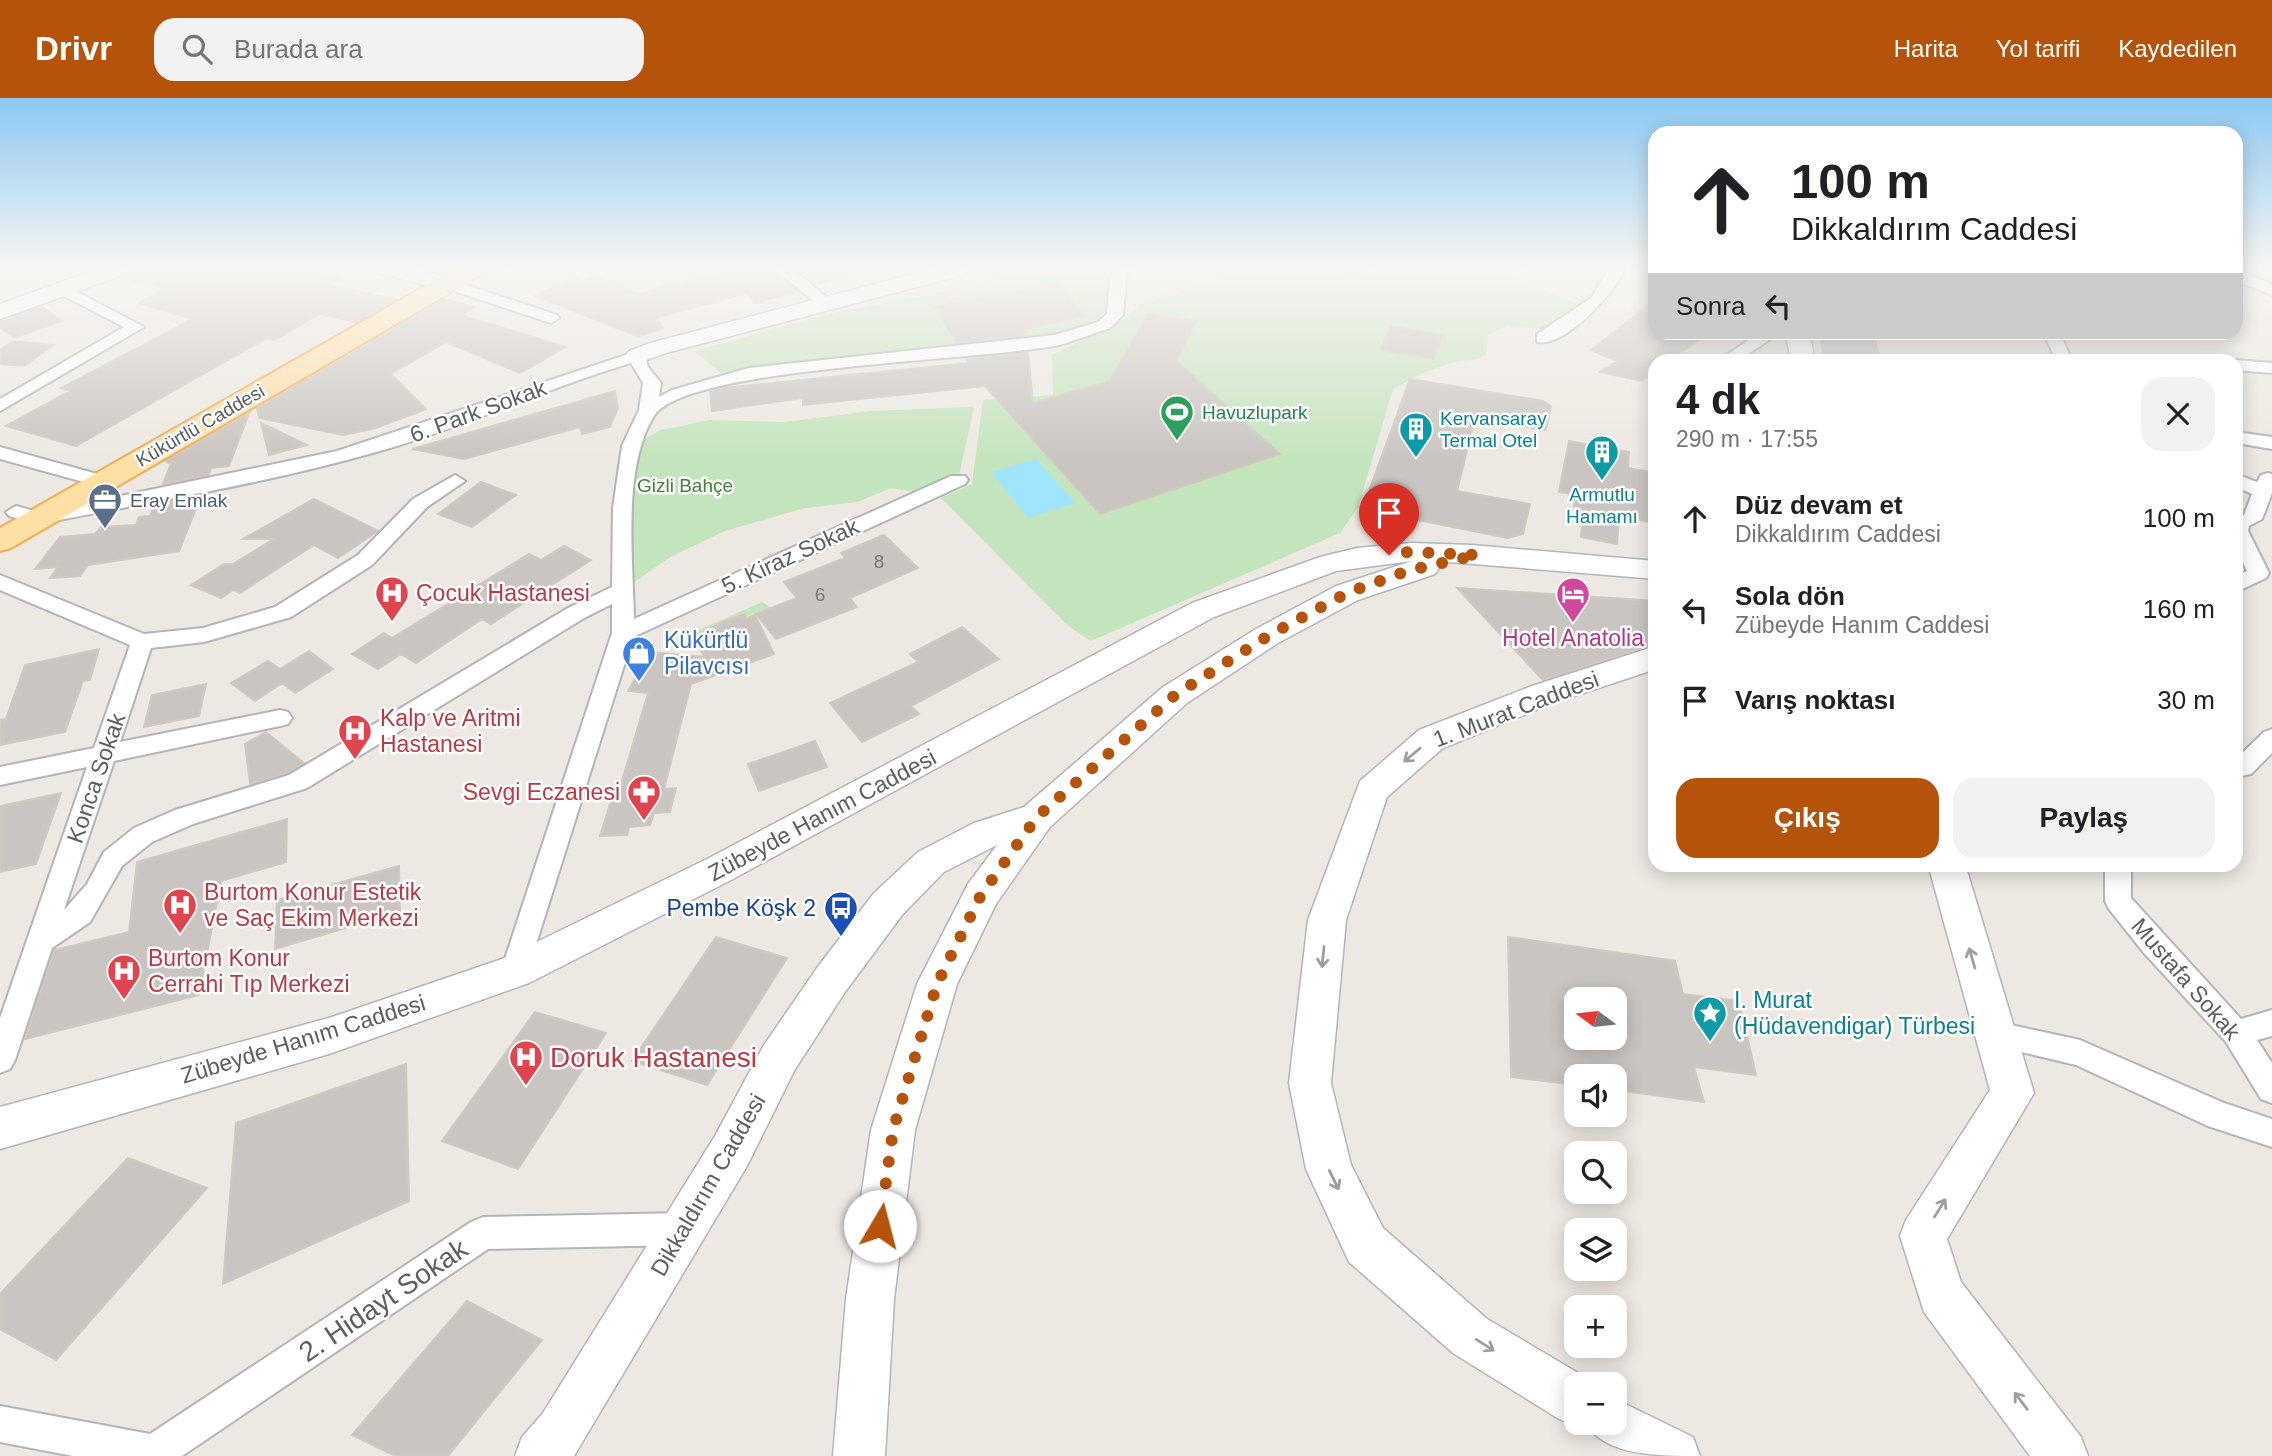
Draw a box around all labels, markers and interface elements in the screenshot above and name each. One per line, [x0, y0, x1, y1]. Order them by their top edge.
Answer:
search box [154, 18, 644, 81]
text: Drivr [35, 30, 112, 67]
icon: search [178, 30, 216, 68]
text: Burada ara [234, 34, 363, 64]
text: Harita [1894, 35, 1958, 62]
text: Yol tarifi [1996, 35, 2080, 62]
text: Kaydedilen [2118, 35, 2237, 62]
icon: ahead [1676, 154, 1767, 245]
text: 100 m [1791, 154, 1930, 208]
text: Dikkaldırım Caddesi [1791, 211, 2077, 247]
icon: left [1759, 287, 1797, 325]
text: Sonra [1676, 291, 1745, 321]
street label: 6. Park Sokak [406, 374, 550, 448]
text: 4 dk [1676, 376, 1760, 423]
button: close [2141, 377, 2215, 451]
street label: Kükürtlü Caddesi [132, 380, 268, 471]
sports icon: Havuzlupark [1158, 393, 1196, 442]
place label: Havuzlupark [1202, 402, 1308, 423]
place label: Kervansaray Termal Otel [1440, 408, 1547, 451]
building icon: Kervansaray Termal Otel [1397, 410, 1435, 459]
text: 290 m · 17:55 [1676, 426, 1818, 452]
building icon: Armutlu Hamamı [1583, 433, 1621, 482]
park label: Gizli Bahçe [637, 475, 733, 496]
office icon: Eray Emlak [86, 481, 124, 530]
pin [1359, 483, 1419, 555]
place label: Armutlu Hamamı [1566, 484, 1638, 527]
place label: Eray Emlak [130, 490, 228, 511]
text: Düz devam et [1735, 490, 1903, 520]
icon: arrive [1370, 494, 1408, 532]
icon: ahead [1676, 500, 1714, 538]
text: 100 m [2143, 503, 2215, 533]
street label: 5. Kiraz Sokak [717, 513, 863, 599]
text: Dikkaldırım Caddesi [1735, 521, 1941, 547]
house number: 8 [874, 551, 884, 572]
hospital icon: Çocuk Hastanesi [373, 574, 411, 623]
hotel icon: Hotel Anatolia [1554, 575, 1592, 624]
place label: Çocuk Hastanesi [416, 580, 590, 606]
text: Sola dön [1735, 581, 1845, 611]
house number: 6 [815, 584, 825, 605]
icon: left [1676, 591, 1714, 629]
text: 160 m [2143, 594, 2215, 624]
text: Zübeyde Hanım Caddesi [1735, 612, 1989, 638]
place label: Hotel Anatolia [1502, 625, 1644, 651]
place label: Kükürtlü Pilavcısı [664, 627, 750, 679]
shop icon: Kükürtlü Pilavcısı [620, 634, 658, 683]
street label: 1. Murat Caddesi [1430, 665, 1602, 753]
icon: arrive [1676, 682, 1714, 720]
text: Varış noktası [1735, 685, 1895, 715]
text: 30 m [2157, 685, 2215, 715]
place label: Kalp ve Aritmi Hastanesi [380, 705, 521, 757]
street label: Konca Sokak [62, 709, 131, 846]
hospital icon: Kalp ve Aritmi Hastanesi [336, 712, 374, 761]
street label: Zübeyde Hanım Caddesi [704, 744, 940, 886]
one-way arrow [1403, 747, 1421, 763]
pharmacy icon: Sevgi Eczanesi [625, 773, 663, 822]
button: Çıkış [1676, 778, 1939, 858]
button: Paylaş [1953, 778, 2215, 858]
place label: Sevgi Eczanesi [463, 779, 620, 805]
place label: Burtom Konur Estetik ve Saç Ekim Merkezi [204, 879, 422, 931]
hospital icon: Burtom Konur Estetik ve Saç Ekim Merkezi [161, 886, 199, 935]
bus stop icon: Pembe Köşk 2 [822, 889, 860, 938]
place label: Pembe Köşk 2 [666, 895, 816, 921]
street label: Mustafa Sokak [2126, 913, 2246, 1045]
place label: Burtom Konur Cerrahi Tıp Merkezi [148, 945, 350, 997]
one-way arrow [1316, 945, 1329, 968]
one-way arrow [1965, 947, 1978, 969]
hospital icon: Burtom Konur Cerrahi Tıp Merkezi [105, 952, 143, 1001]
north arrow [1564, 987, 1628, 1050]
map controls [1564, 987, 1627, 1435]
place label: I. Murat (Hüdavendigar) Türbesi [1734, 987, 1975, 1039]
street label: Zübeyde Hanım Caddesi [178, 989, 428, 1089]
place icon: I. Murat (Hüdavendigar) Türbesi [1691, 994, 1729, 1043]
hospital icon: Doruk Hastanesi [507, 1038, 545, 1087]
place label: Doruk Hastanesi [550, 1042, 757, 1073]
button: sound [1564, 1064, 1627, 1127]
street label: Dikkaldırım Caddesi [645, 1089, 771, 1281]
button: search [1564, 1141, 1627, 1204]
one-way arrow [1328, 1169, 1342, 1190]
position arrow [843, 1189, 917, 1263]
one-way arrow [1933, 1199, 1947, 1219]
button: layers [1564, 1218, 1627, 1281]
street label: 2. Hidayt Sokak [293, 1232, 474, 1368]
button: + [1564, 1295, 1627, 1358]
one-way arrow [1475, 1337, 1494, 1352]
button: − [1564, 1372, 1627, 1435]
one-way arrow [2014, 1392, 2029, 1411]

